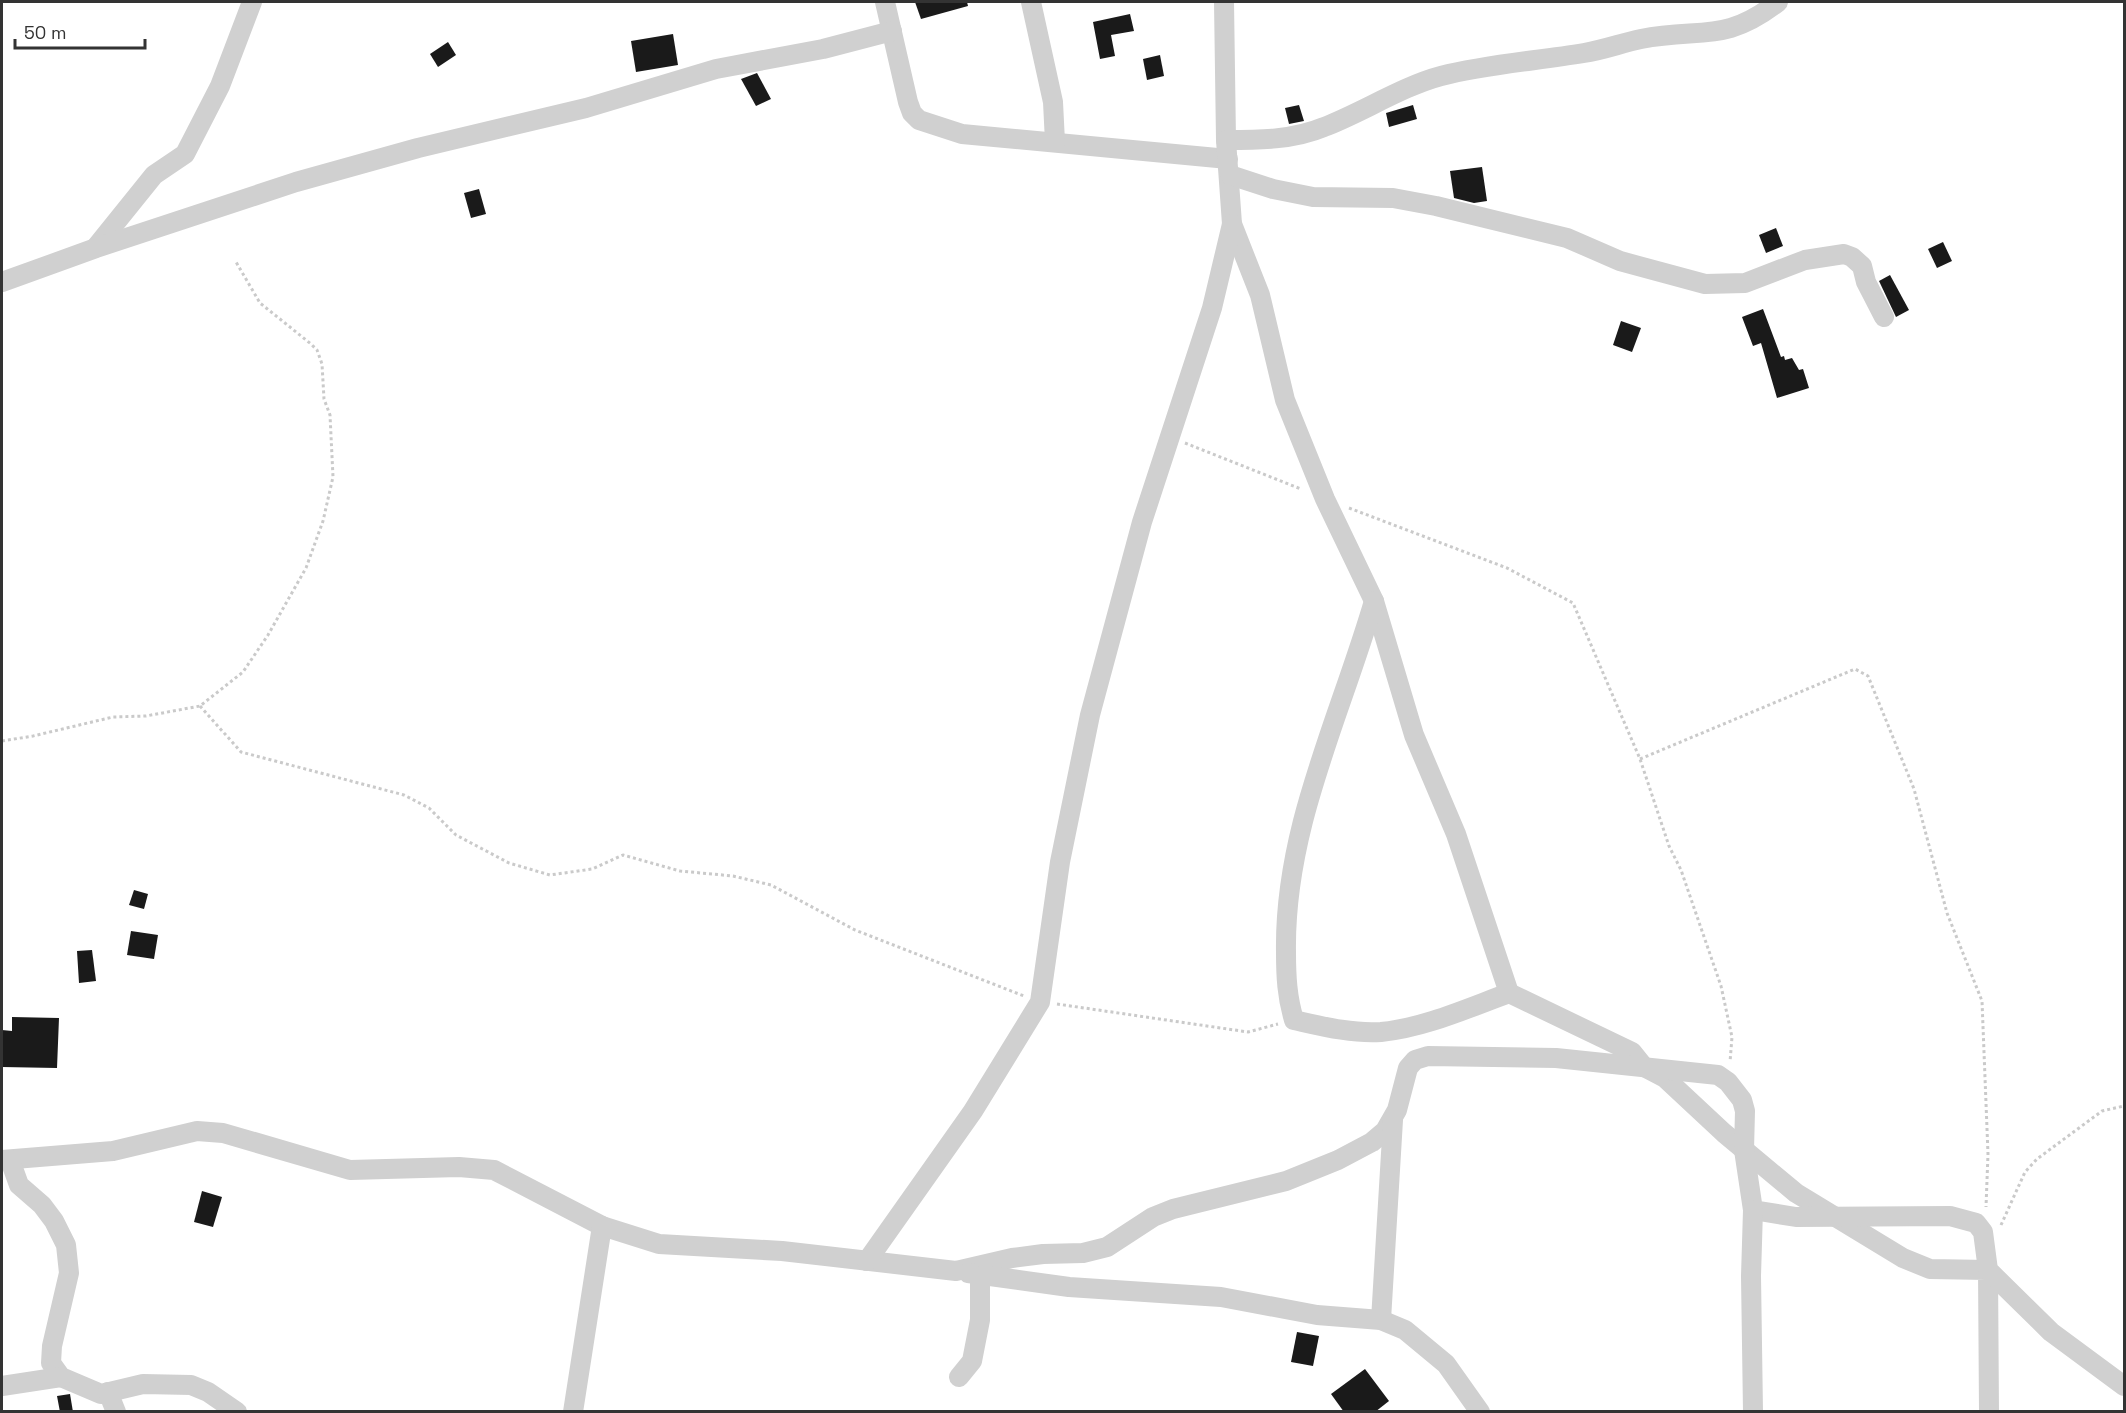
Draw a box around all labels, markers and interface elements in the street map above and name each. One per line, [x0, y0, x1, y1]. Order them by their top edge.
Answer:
scale bar [15, 12, 146, 50]
text: 50 m [24, 21, 66, 44]

